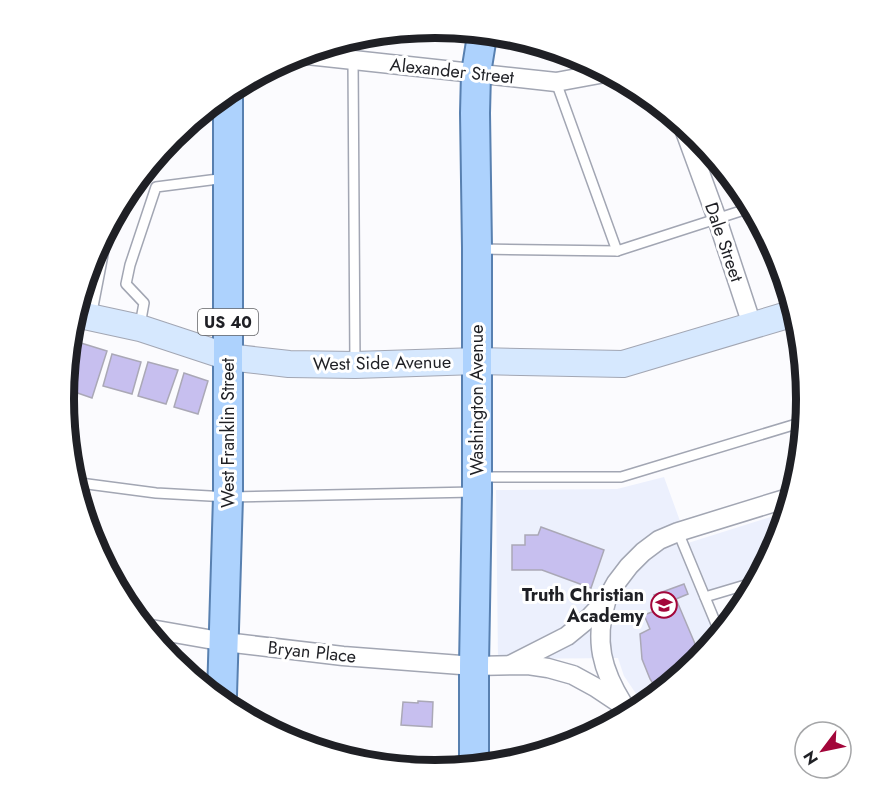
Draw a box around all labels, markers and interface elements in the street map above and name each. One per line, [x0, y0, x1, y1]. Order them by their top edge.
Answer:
street label: Alexander Street [389, 52, 516, 91]
street label: Dale Street [698, 199, 750, 286]
road number: US 40 [198, 309, 258, 335]
street label: Washington Avenue [464, 325, 490, 475]
street label: West Side Avenue [313, 349, 451, 377]
street label: West Franklin Street [215, 357, 241, 508]
place label: Truth Christian Academy [522, 582, 645, 629]
school or university icon: Truth Christian Academy [649, 590, 679, 620]
street label: Bryan Place [267, 634, 357, 670]
north arrow [793, 720, 853, 780]
text: N [798, 746, 824, 769]

